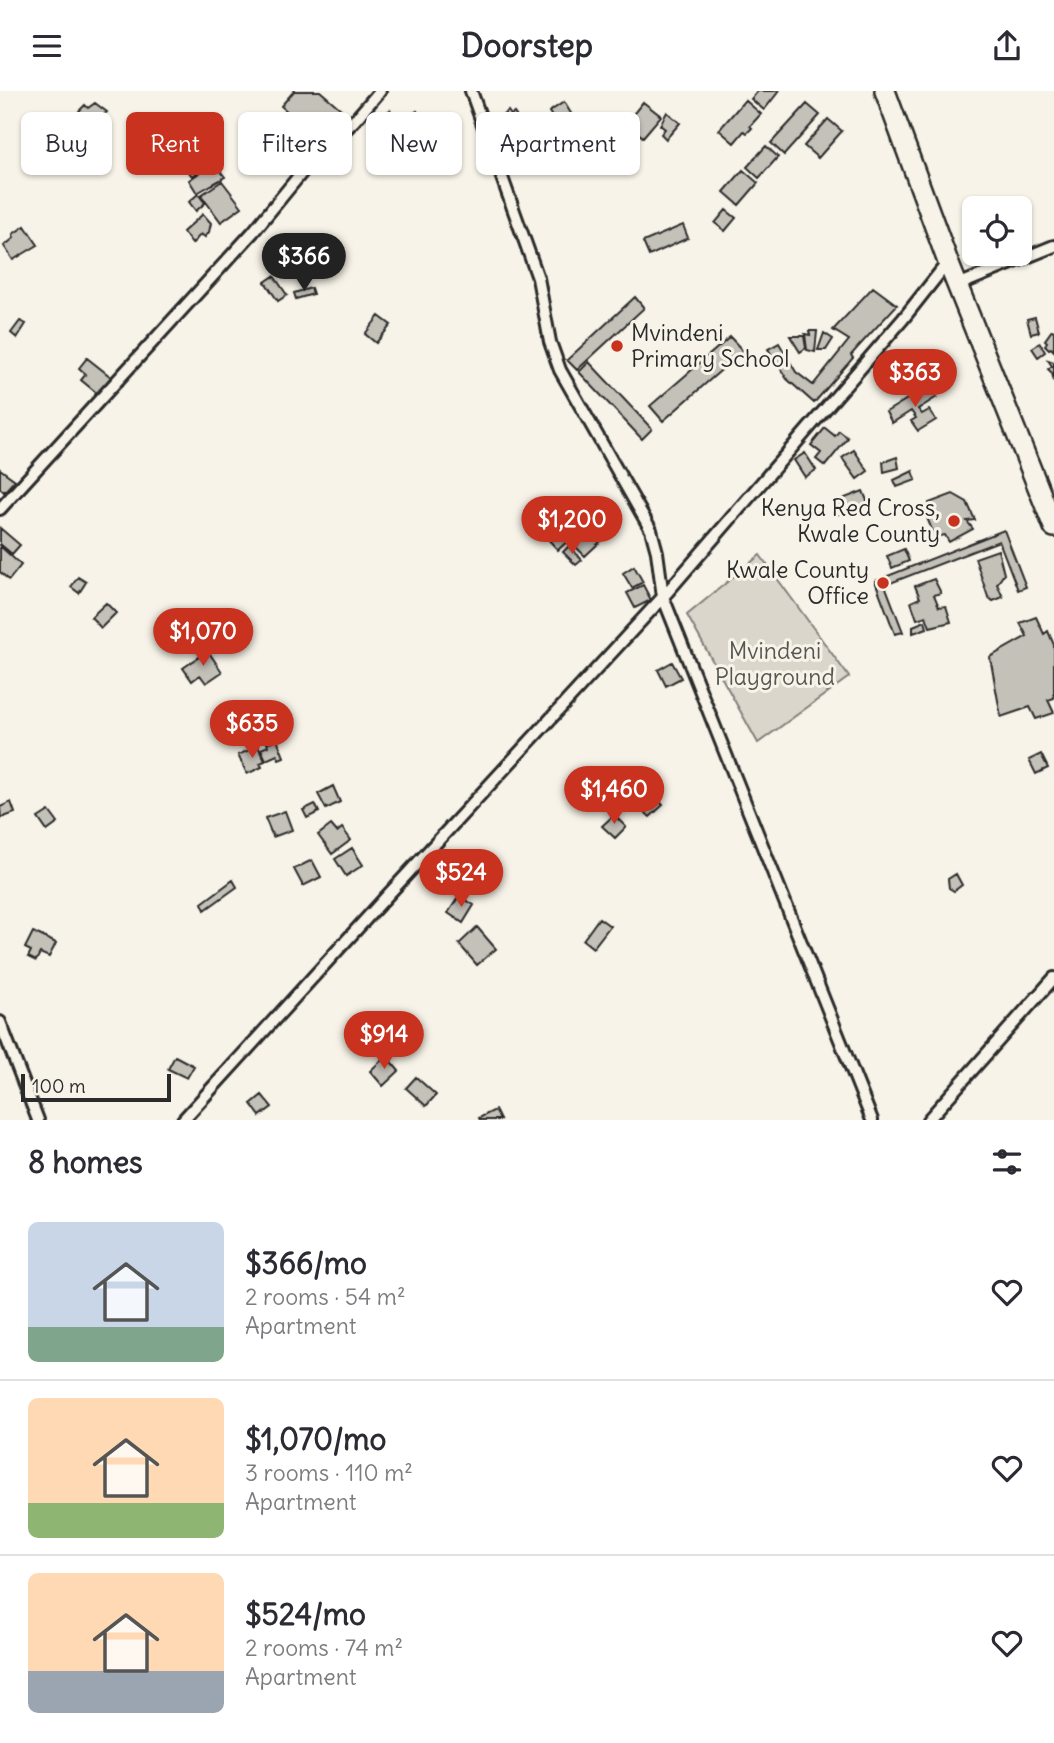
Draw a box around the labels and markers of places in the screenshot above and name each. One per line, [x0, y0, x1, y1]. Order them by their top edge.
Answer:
pin: $366 [263, 233, 345, 293]
place label: Mvindeni Primary School [631, 318, 789, 373]
marker: Mvindeni Primary School [609, 338, 625, 354]
pin: $363 [874, 349, 956, 409]
place label: Kenya Red Cross, Kwale County [761, 493, 940, 548]
pin: $1,200 [515, 497, 629, 556]
marker: Kenya Red Cross, Kwale County [946, 513, 962, 529]
place label: Kwale County Office [726, 555, 869, 610]
marker: Kwale County Office [875, 575, 891, 591]
pin: $1,070 [146, 609, 260, 668]
pin: $635 [211, 701, 293, 760]
pin: $1,460 [557, 767, 671, 826]
pin: $524 [420, 849, 502, 909]
pin: $914 [343, 1011, 425, 1071]

